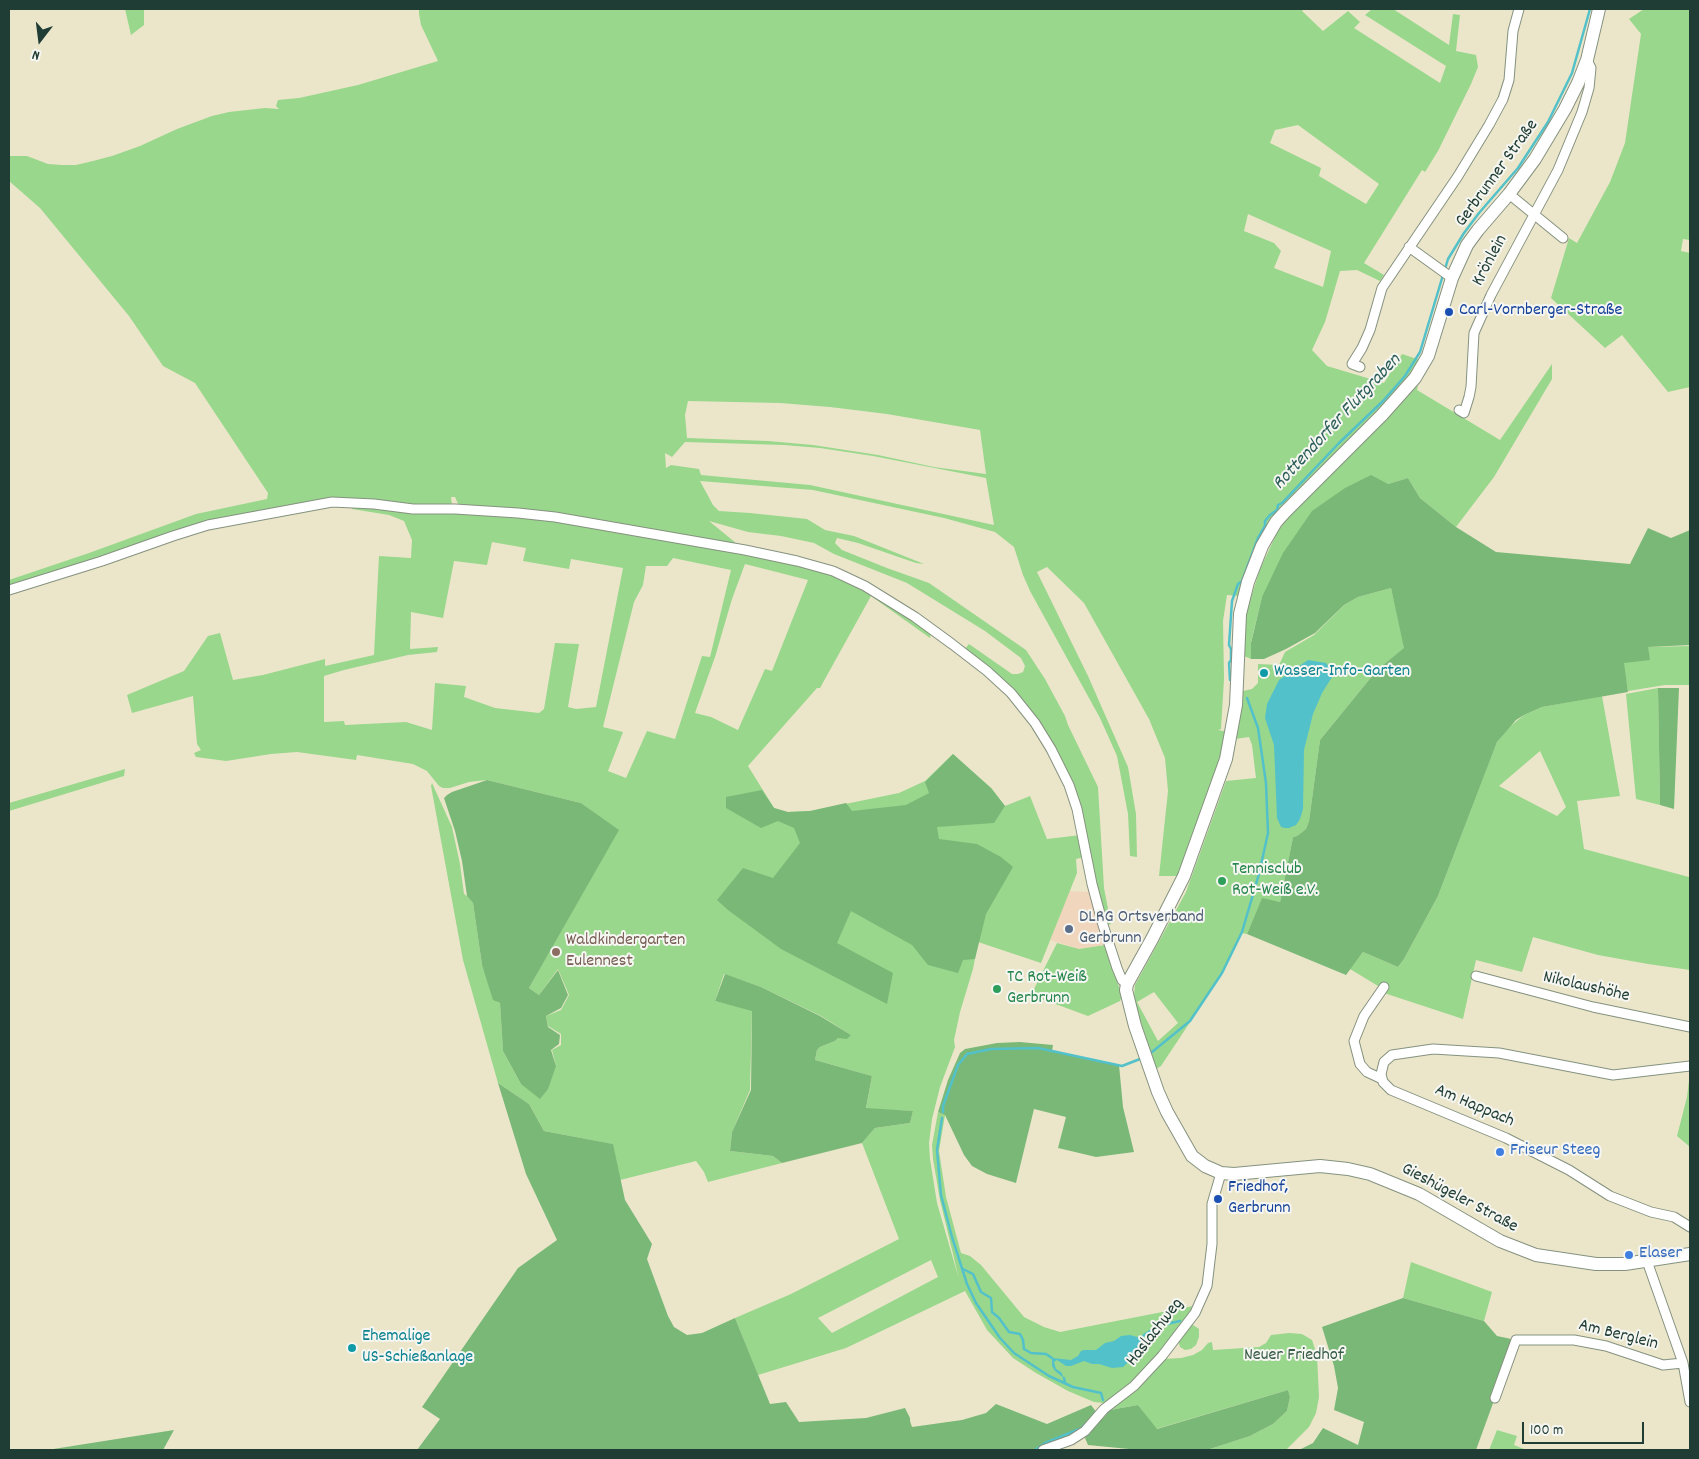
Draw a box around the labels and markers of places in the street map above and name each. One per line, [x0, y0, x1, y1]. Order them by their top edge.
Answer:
place label: Carl-Vornberger-Straße [1459, 301, 1622, 323]
marker: Carl-Vornberger-Straße [1443, 306, 1455, 318]
place label: Wasser-Info-Garten [1274, 662, 1410, 684]
marker: Wasser-Info-Garten [1258, 667, 1270, 679]
place label: Tennisclub Rot-Weiß e.V. [1232, 860, 1318, 902]
marker: Tennisclub Rot-Weiß e.V. [1216, 875, 1228, 887]
place label: DLRG Ortsverband Gerbrunn [1079, 908, 1204, 951]
marker: DLRG Ortsverband Gerbrunn [1063, 923, 1075, 935]
place label: Waldkindergarten Eulennest [566, 931, 685, 974]
marker: Waldkindergarten Eulennest [550, 946, 562, 958]
place label: TC Rot-Weiß Gerbrunn [1007, 968, 1087, 1011]
marker: TC Rot-Weiß Gerbrunn [991, 983, 1003, 995]
place label: Friseur Steeg [1510, 1141, 1600, 1163]
marker: Friseur Steeg [1494, 1146, 1506, 1158]
place label: Friedhof, Gerbrunn [1228, 1178, 1291, 1220]
marker: Friedhof, Gerbrunn [1212, 1193, 1224, 1205]
place label: Elaser [1639, 1244, 1682, 1266]
marker: Elaser [1623, 1249, 1635, 1261]
place label: Ehemalige US-Schießanlage [362, 1327, 473, 1370]
marker: Ehemalige US-Schießanlage [346, 1342, 358, 1354]

